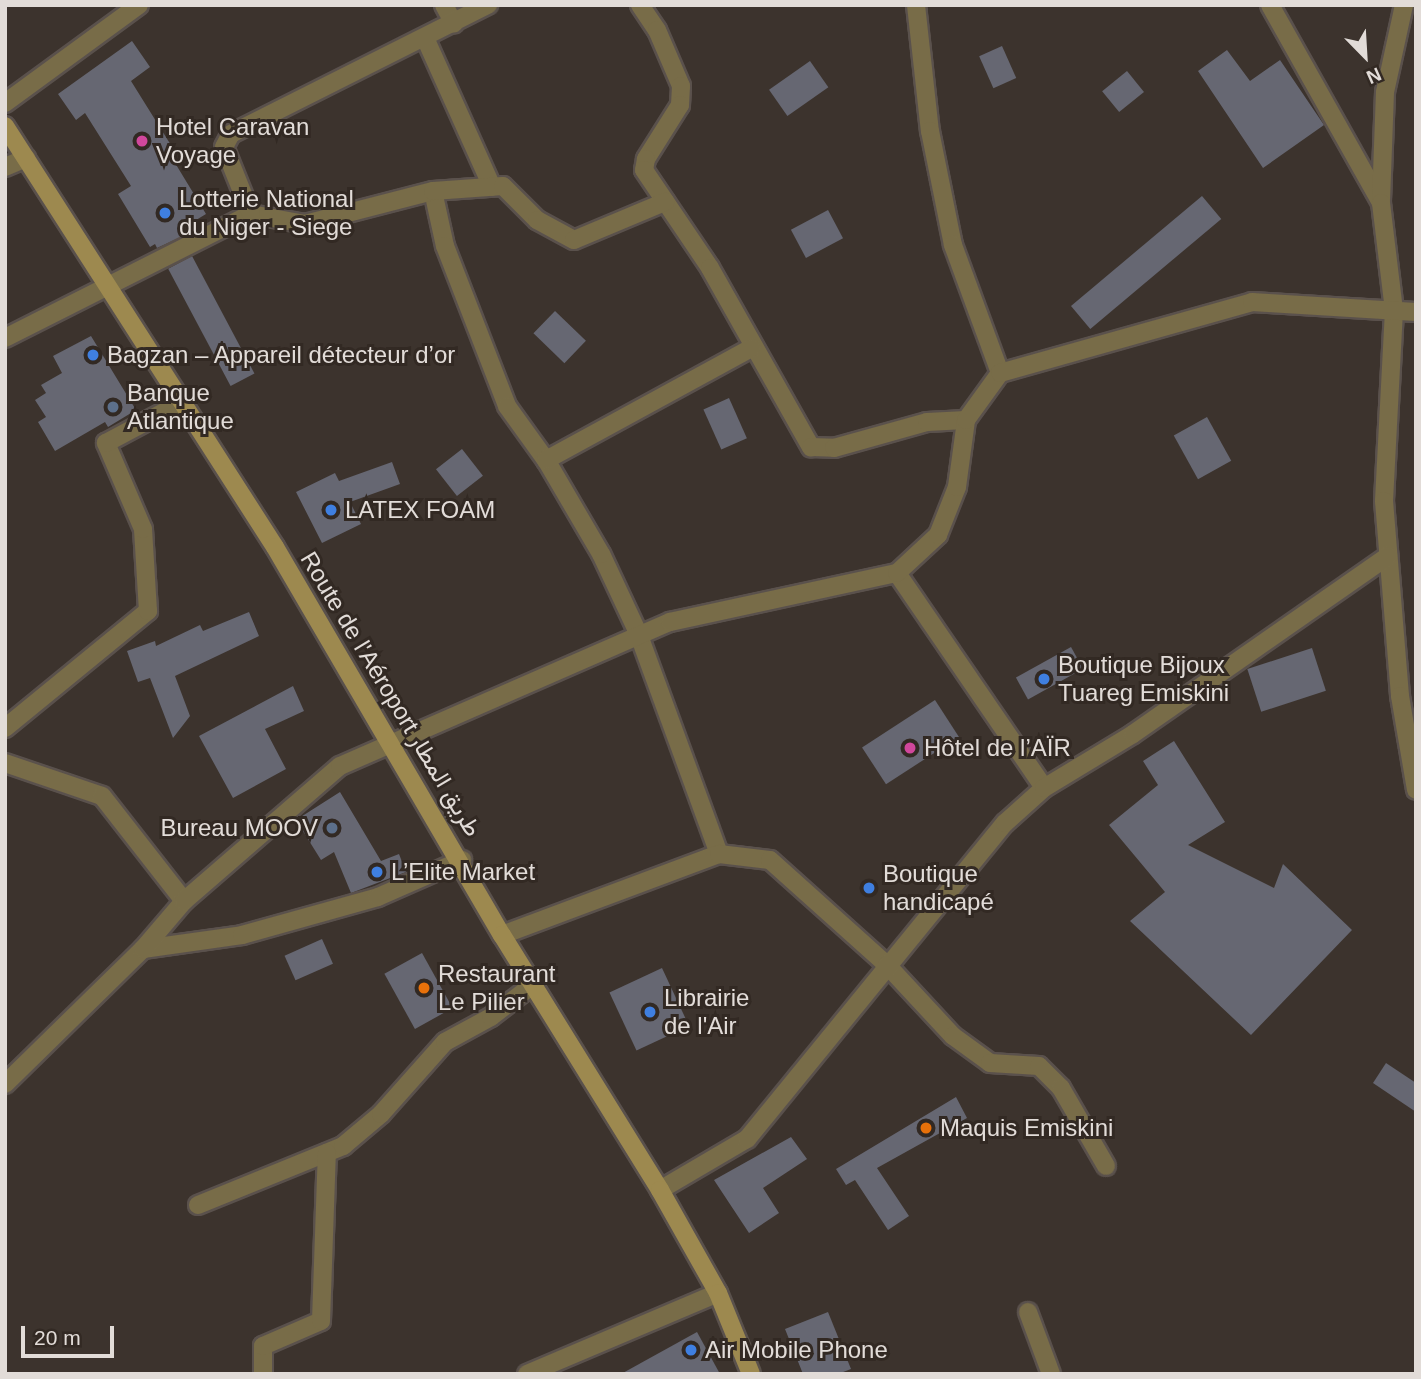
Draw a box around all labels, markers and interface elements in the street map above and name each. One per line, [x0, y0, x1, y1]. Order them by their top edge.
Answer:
north arrow [1330, 21, 1400, 91]
text: N [1363, 63, 1384, 88]
place label: Hotel Caravan Voyage [156, 113, 309, 169]
marker: Hotel Caravan Voyage [134, 133, 150, 149]
place label: Lotterie National du Niger - Siege [179, 185, 354, 241]
marker: Lotterie National du Niger - Siege [157, 205, 173, 221]
place label: Bagzan – Appareil détecteur d’or [107, 341, 457, 369]
marker: Bagzan – Appareil détecteur d’or [85, 347, 101, 363]
place label: Banque Atlantique [127, 379, 234, 435]
marker: Banque Atlantique [105, 399, 121, 415]
place label: LATEX FOAM [345, 496, 495, 524]
marker: LATEX FOAM [323, 502, 339, 518]
street label: Route de l'Aéroport طريق المطار [294, 546, 488, 842]
place label: Boutique Bijoux Tuareg Emiskini [1058, 651, 1229, 707]
marker: Boutique Bijoux Tuareg Emiskini [1036, 671, 1052, 687]
place label: Hôtel de l’AÏR [924, 734, 1071, 762]
marker: Hôtel de l’AÏR [902, 740, 918, 756]
place label: Bureau MOOV [161, 814, 318, 842]
marker: Bureau MOOV [324, 820, 340, 836]
place label: L’Elite Market [391, 858, 535, 886]
place label: Boutique handicapé [883, 860, 994, 916]
marker: L’Elite Market [369, 864, 385, 880]
marker: Boutique handicapé [861, 880, 877, 896]
place label: Restaurant Le Pilier [438, 960, 555, 1016]
marker: Restaurant Le Pilier [416, 980, 432, 996]
place label: Librairie de l'Air [664, 984, 749, 1040]
marker: Librairie de l'Air [642, 1004, 658, 1020]
place label: Maquis Emiskini [940, 1114, 1113, 1142]
marker: Maquis Emiskini [918, 1120, 934, 1136]
scale bar [24, 1312, 117, 1356]
text: 20 m [34, 1326, 81, 1349]
place label: Air Mobile Phone [705, 1336, 888, 1364]
marker: Air Mobile Phone [683, 1342, 699, 1358]

